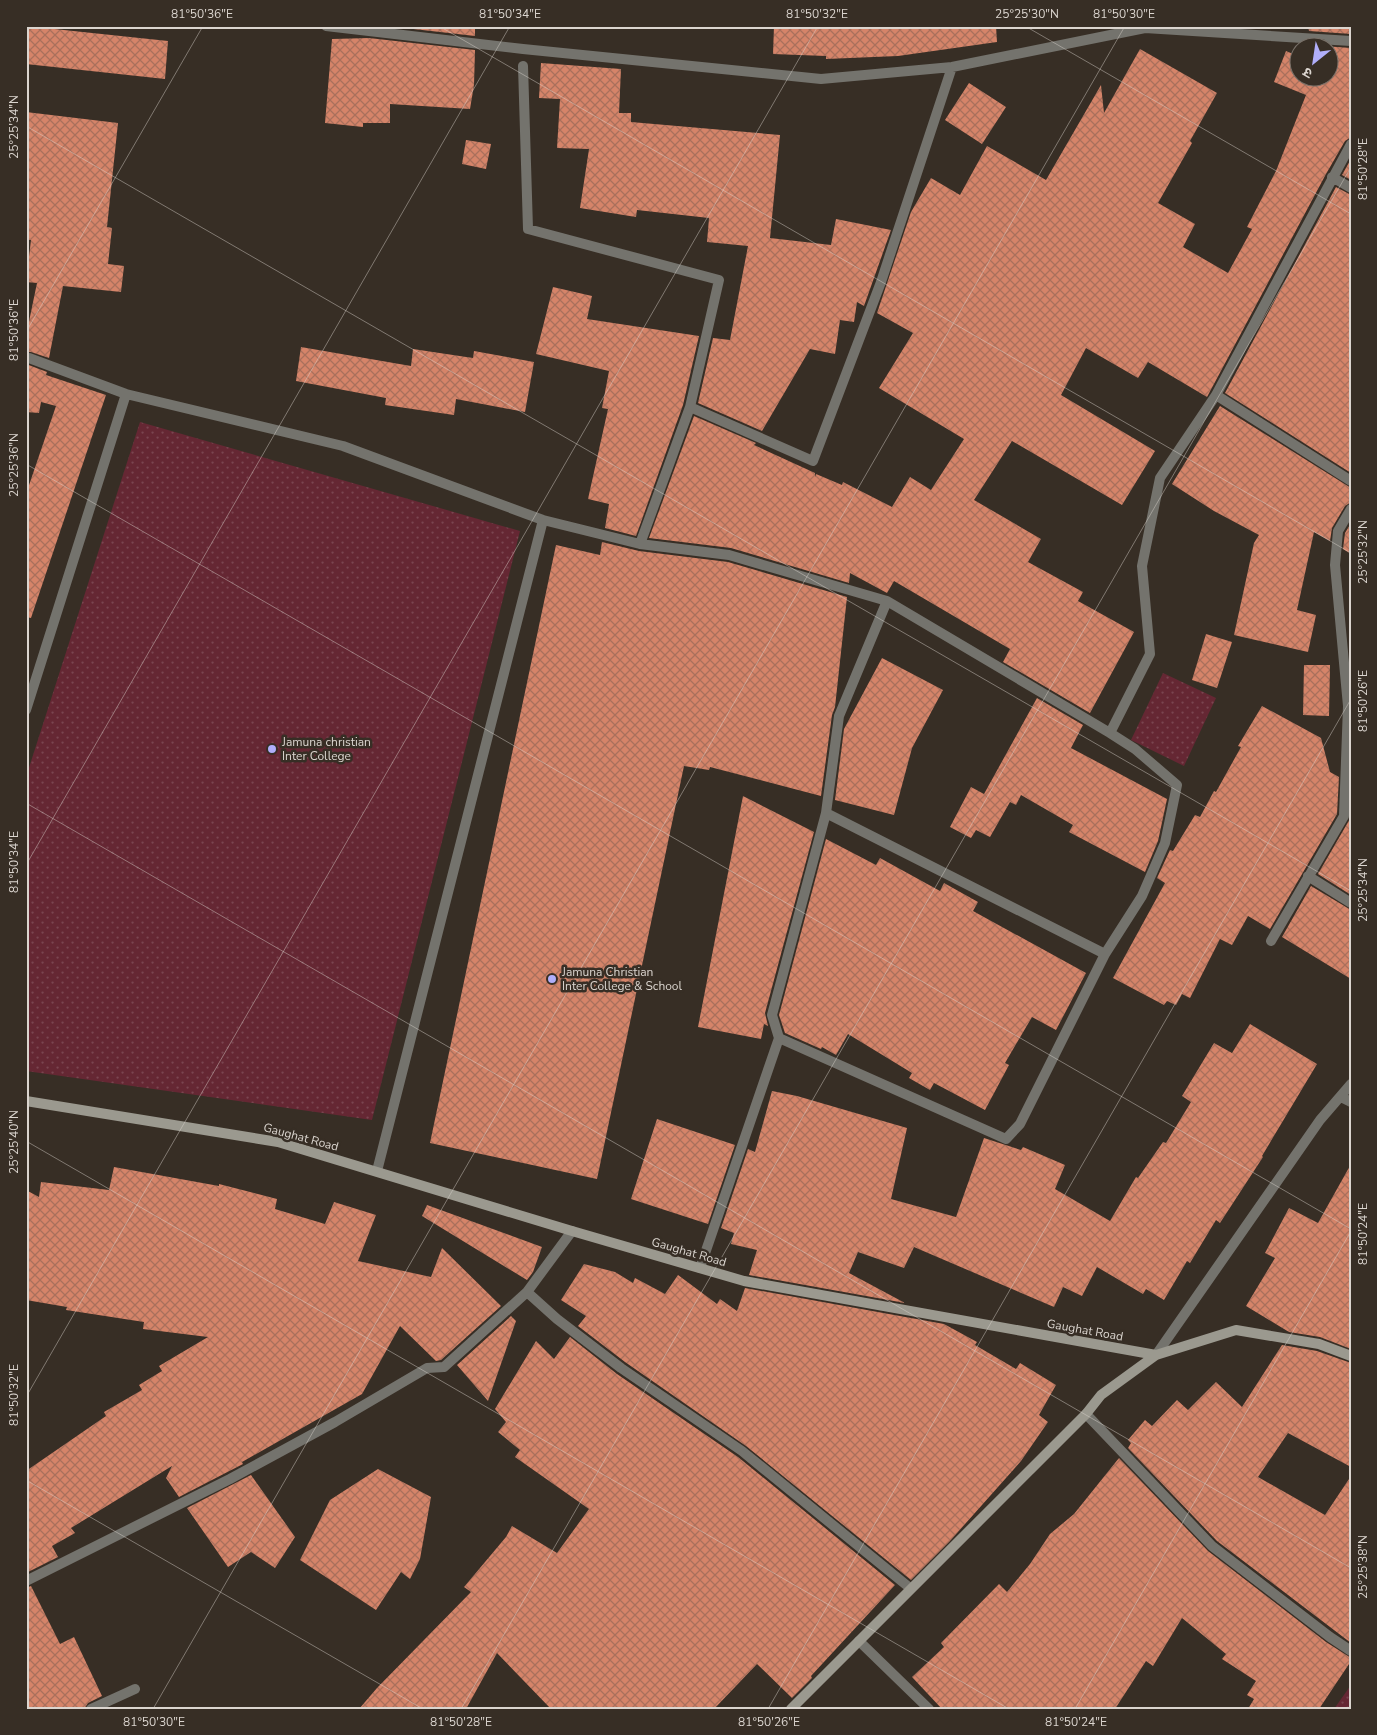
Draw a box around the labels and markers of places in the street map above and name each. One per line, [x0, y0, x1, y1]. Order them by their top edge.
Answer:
place label: Jamuna christian Inter College [281, 734, 371, 764]
marker: Jamuna christian Inter College [266, 743, 278, 755]
place label: Jamuna Christian Inter College & School [561, 964, 683, 994]
marker: Jamuna Christian Inter College & School [546, 973, 558, 985]

